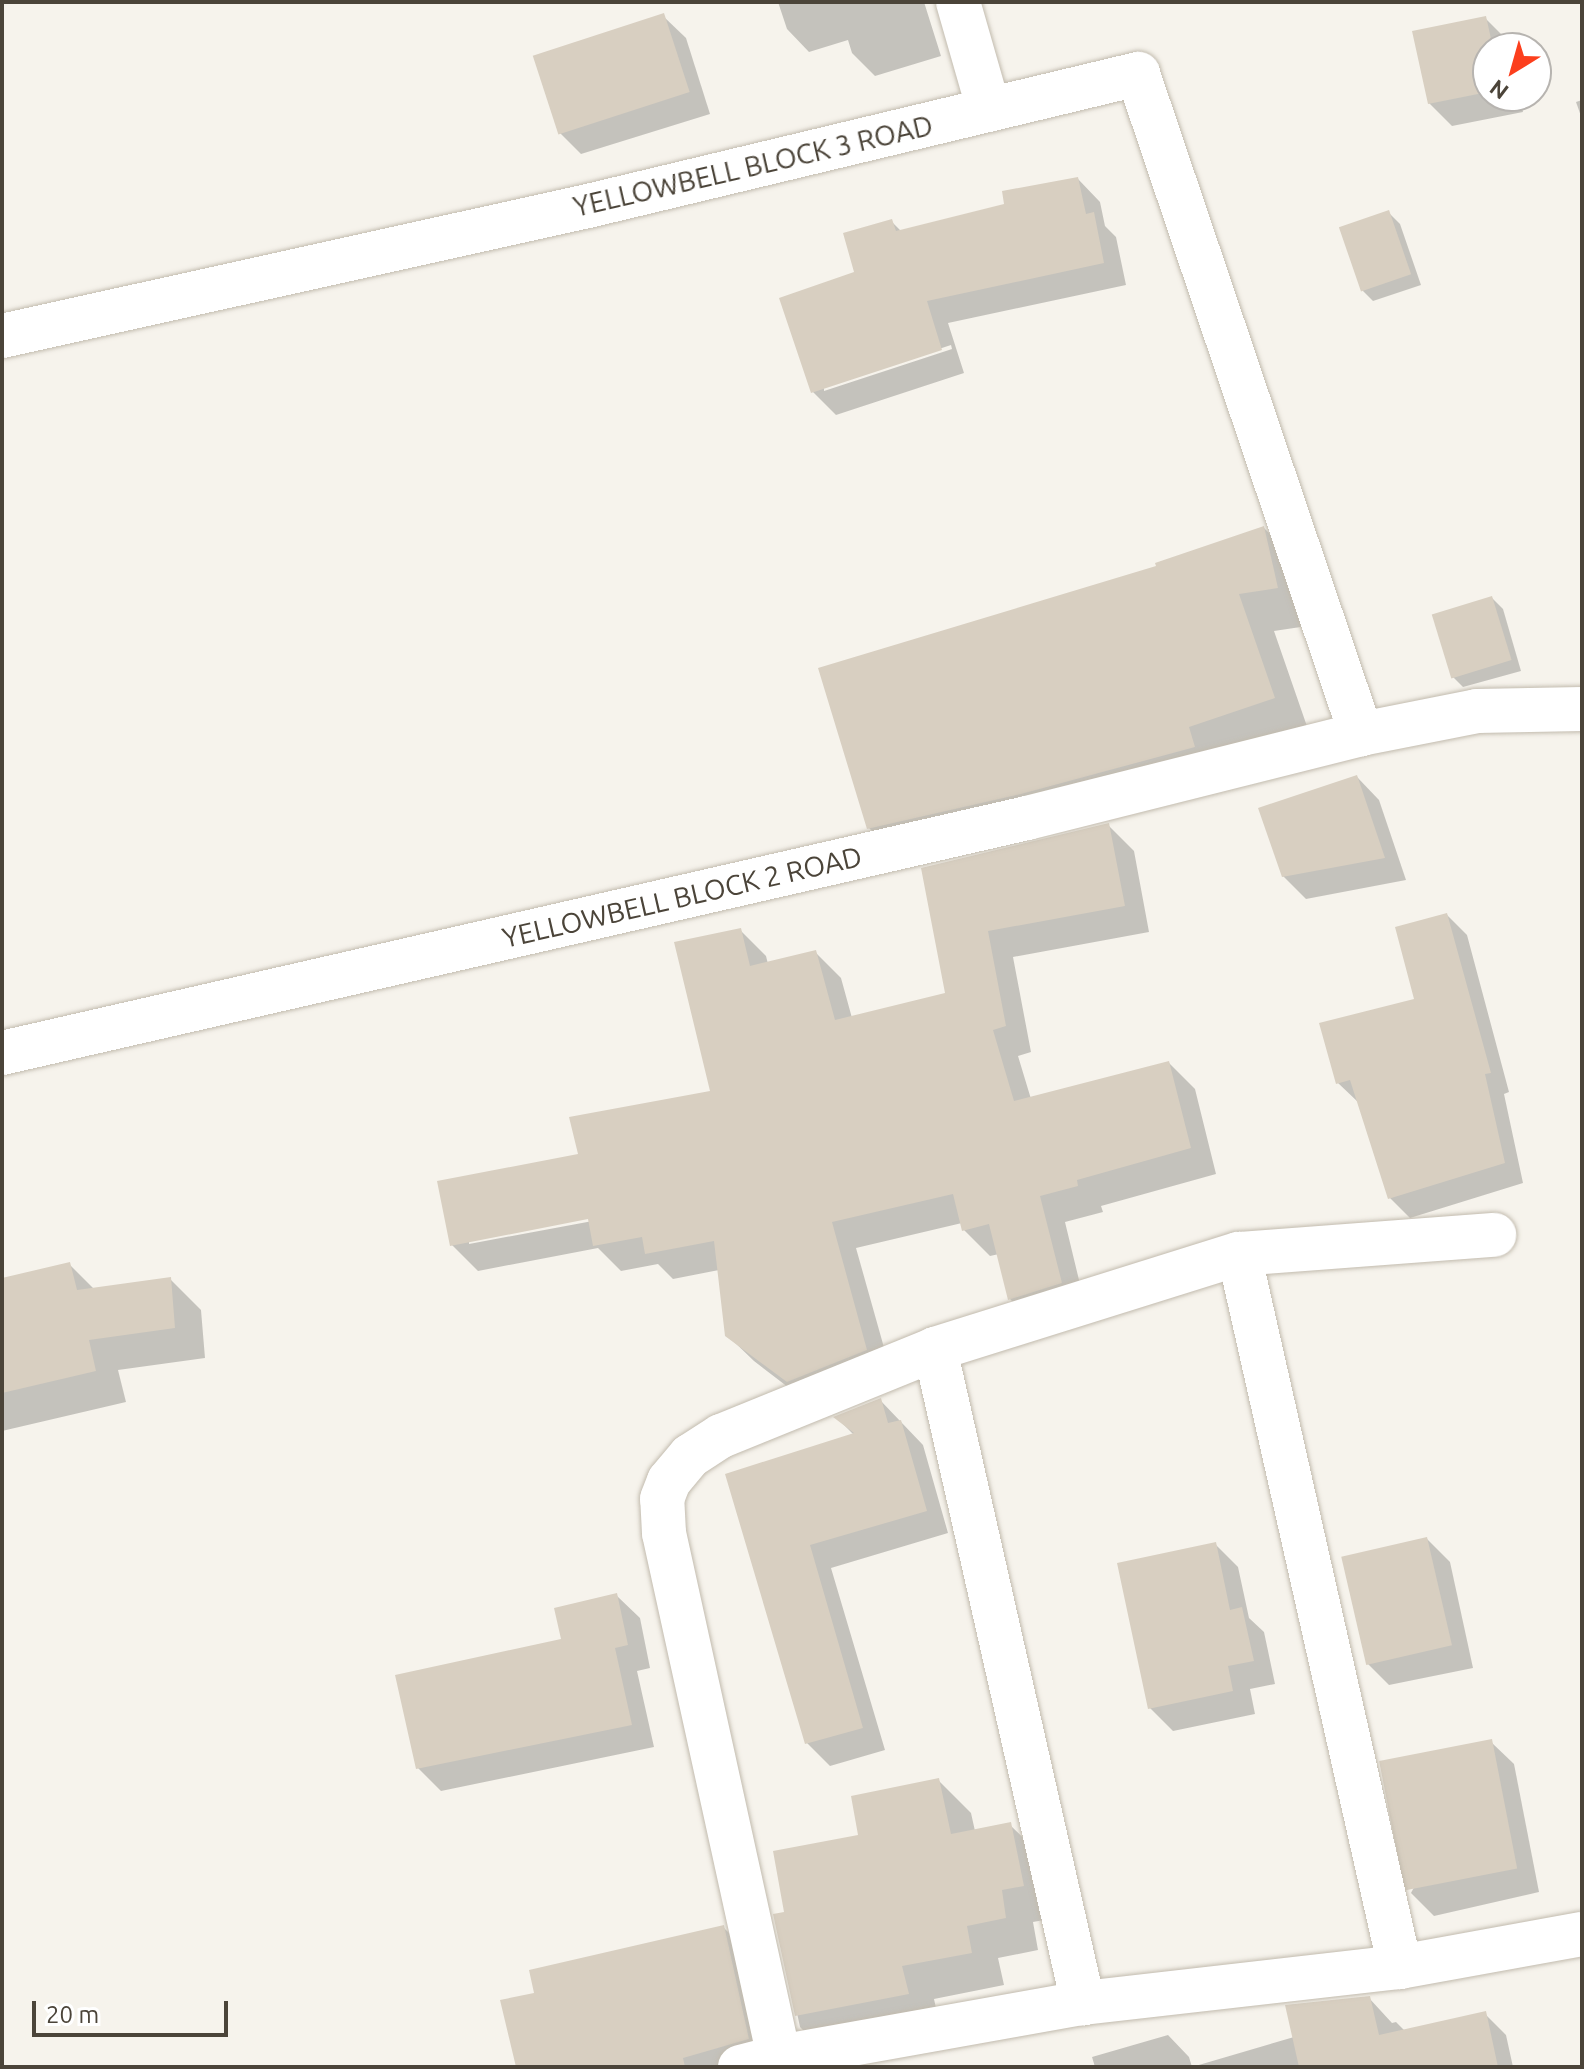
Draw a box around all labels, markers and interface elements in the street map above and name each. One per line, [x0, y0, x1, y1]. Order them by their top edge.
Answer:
north arrow [1472, 32, 1552, 112]
text: N [1484, 75, 1513, 105]
street label: YELLOWBELL BLOCK 3 ROAD [570, 108, 936, 224]
street label: YELLOWBELL BLOCK 2 ROAD [499, 839, 865, 955]
scale bar [36, 1985, 232, 2035]
text: 20 m [46, 2001, 99, 2028]

